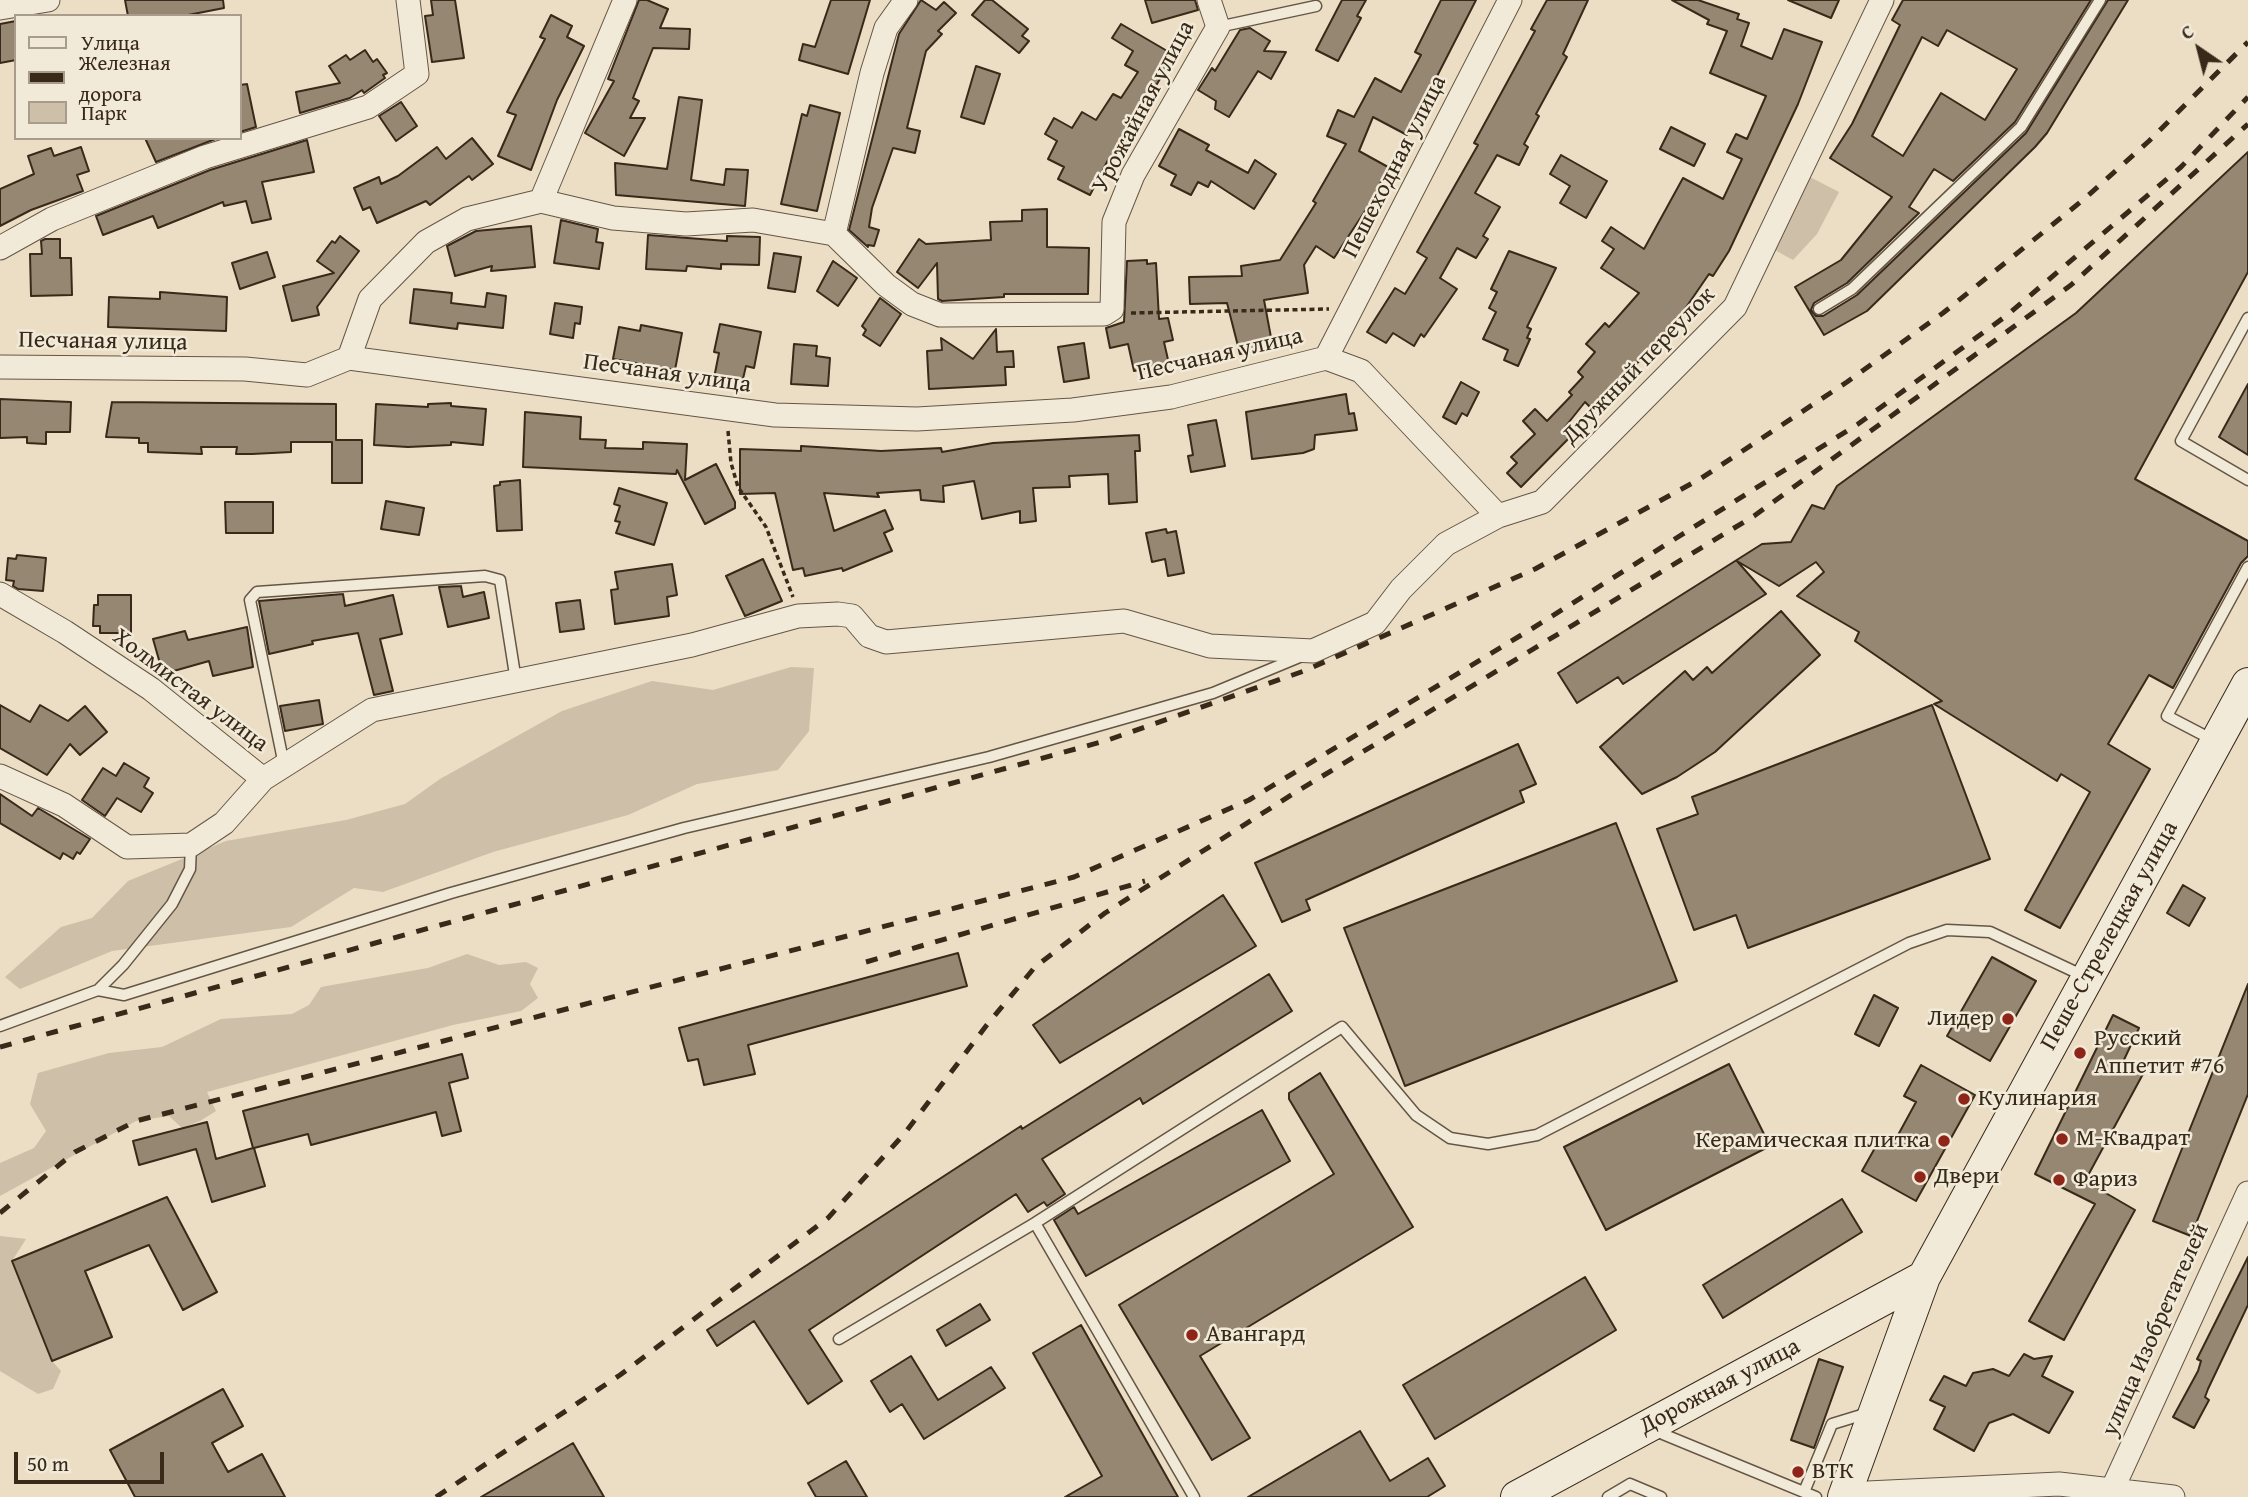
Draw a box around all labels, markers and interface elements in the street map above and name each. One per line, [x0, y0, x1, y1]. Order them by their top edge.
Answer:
legend [14, 14, 242, 140]
north arrow [2164, 14, 2234, 84]
street label: Урожайная улица [1087, 16, 1201, 198]
text: С [2175, 17, 2199, 46]
text: Улица [81, 27, 140, 58]
text: Железная дорога [79, 47, 171, 109]
street label: Пешеходная улица [1336, 71, 1454, 263]
text: Парк [81, 97, 127, 128]
street label: Дружный переулок [1557, 281, 1721, 451]
street label: Песчаная улица [1134, 322, 1306, 388]
street label: Песчаная улица [18, 326, 188, 358]
street label: Песчаная улица [581, 348, 753, 400]
street label: Холмистая улица [106, 623, 274, 759]
street label: Пеше-Стрелецкая улица [2035, 816, 2185, 1056]
place label: Лидер [1927, 1005, 1994, 1033]
marker: Лидер [2000, 1011, 2016, 1027]
place label: Русский Аппетит #76 [2094, 1025, 2224, 1081]
marker: Русский Аппетит #76 [2072, 1045, 2088, 1061]
place label: Кулинария [1978, 1085, 2097, 1113]
marker: Кулинария [1956, 1091, 1972, 1107]
place label: М-Квадрат [2076, 1125, 2190, 1153]
place label: Керамическая плитка [1695, 1127, 1930, 1155]
marker: М-Квадрат [2054, 1131, 2070, 1147]
marker: Керамическая плитка [1936, 1133, 1952, 1149]
place label: Двери [1934, 1163, 2000, 1191]
place label: Фариз [2073, 1166, 2138, 1194]
marker: Двери [1912, 1169, 1928, 1185]
marker: Фариз [2051, 1172, 2067, 1188]
street label: улица Изобретателей [2096, 1219, 2216, 1441]
place label: Авангард [1206, 1321, 1305, 1349]
marker: Авангард [1184, 1327, 1200, 1343]
street label: Дорожная улица [1635, 1333, 1805, 1441]
scale bar [18, 1438, 168, 1482]
text: 50 m [27, 1448, 69, 1479]
place label: ВТК [1812, 1458, 1854, 1486]
marker: ВТК [1790, 1464, 1806, 1480]

